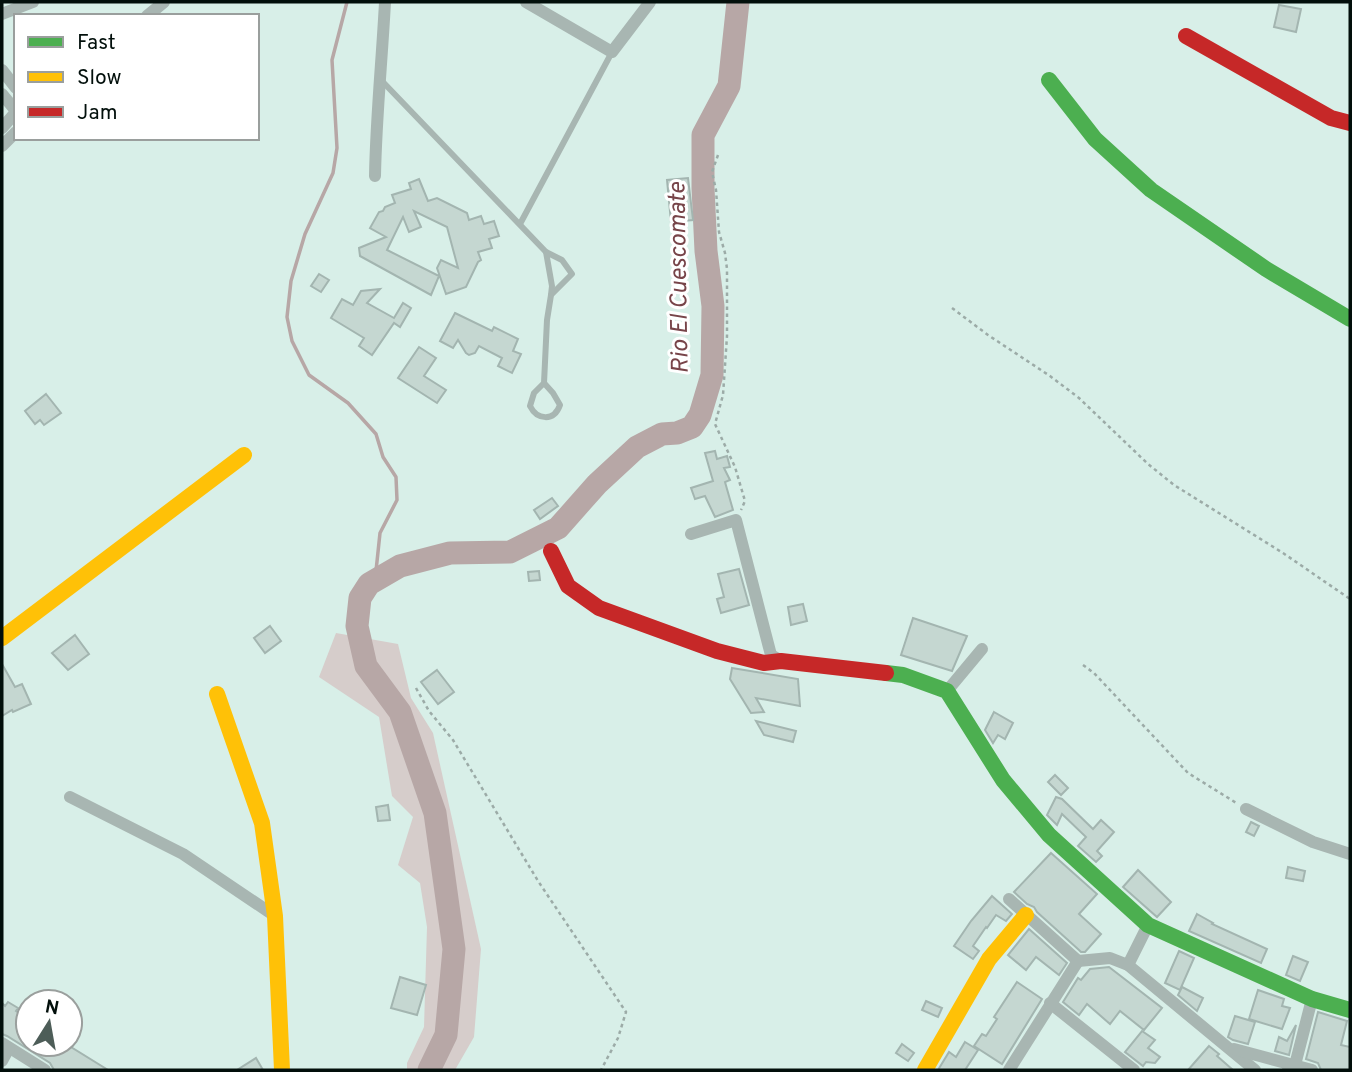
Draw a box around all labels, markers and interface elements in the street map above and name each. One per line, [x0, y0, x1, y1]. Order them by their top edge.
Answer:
legend [14, 14, 259, 140]
text: Fast [77, 30, 116, 57]
text: Slow [77, 65, 122, 92]
text: Jam [77, 100, 118, 127]
water label: Rio El Cuescomate [663, 181, 697, 374]
north arrow [14, 988, 84, 1058]
text: N [43, 995, 61, 1021]

